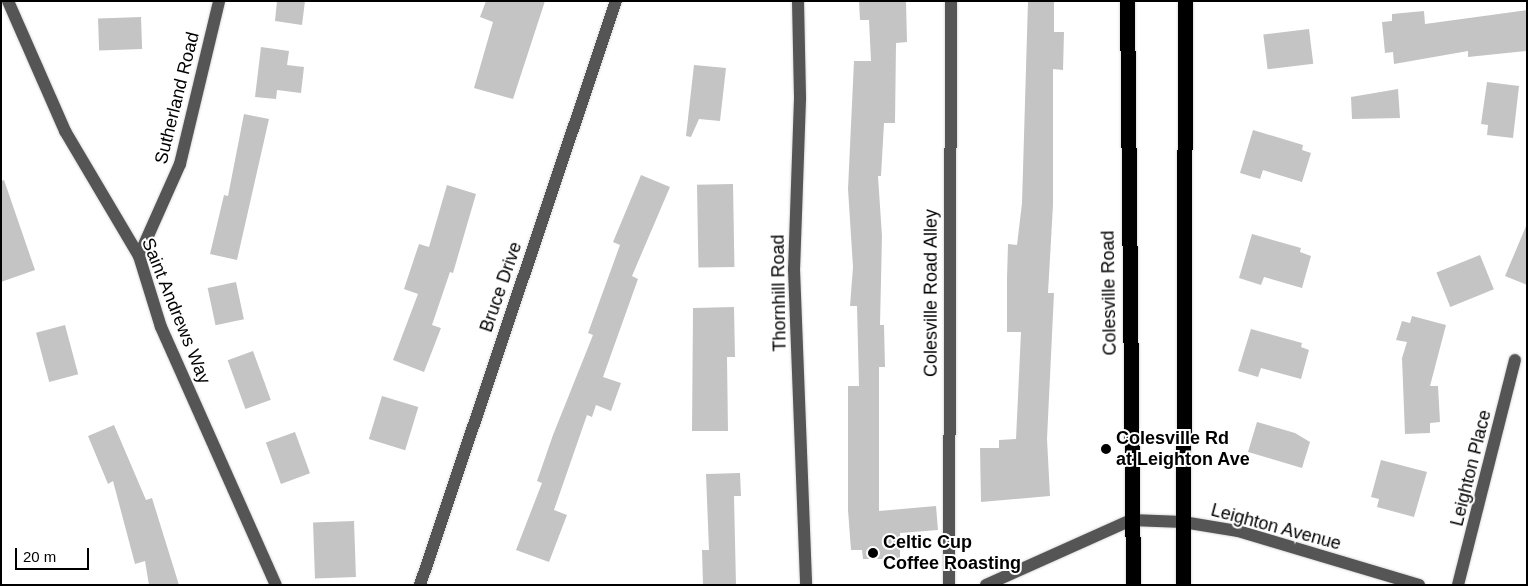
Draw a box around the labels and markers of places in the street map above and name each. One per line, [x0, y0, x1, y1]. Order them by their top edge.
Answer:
place label: Colesville Rd at Leighton Ave [1116, 428, 1250, 470]
marker: Colesville Rd at Leighton Ave [1100, 443, 1112, 455]
place label: Celtic Cup Coffee Roasting [883, 532, 1021, 574]
marker: Celtic Cup Coffee Roasting [867, 547, 879, 559]

